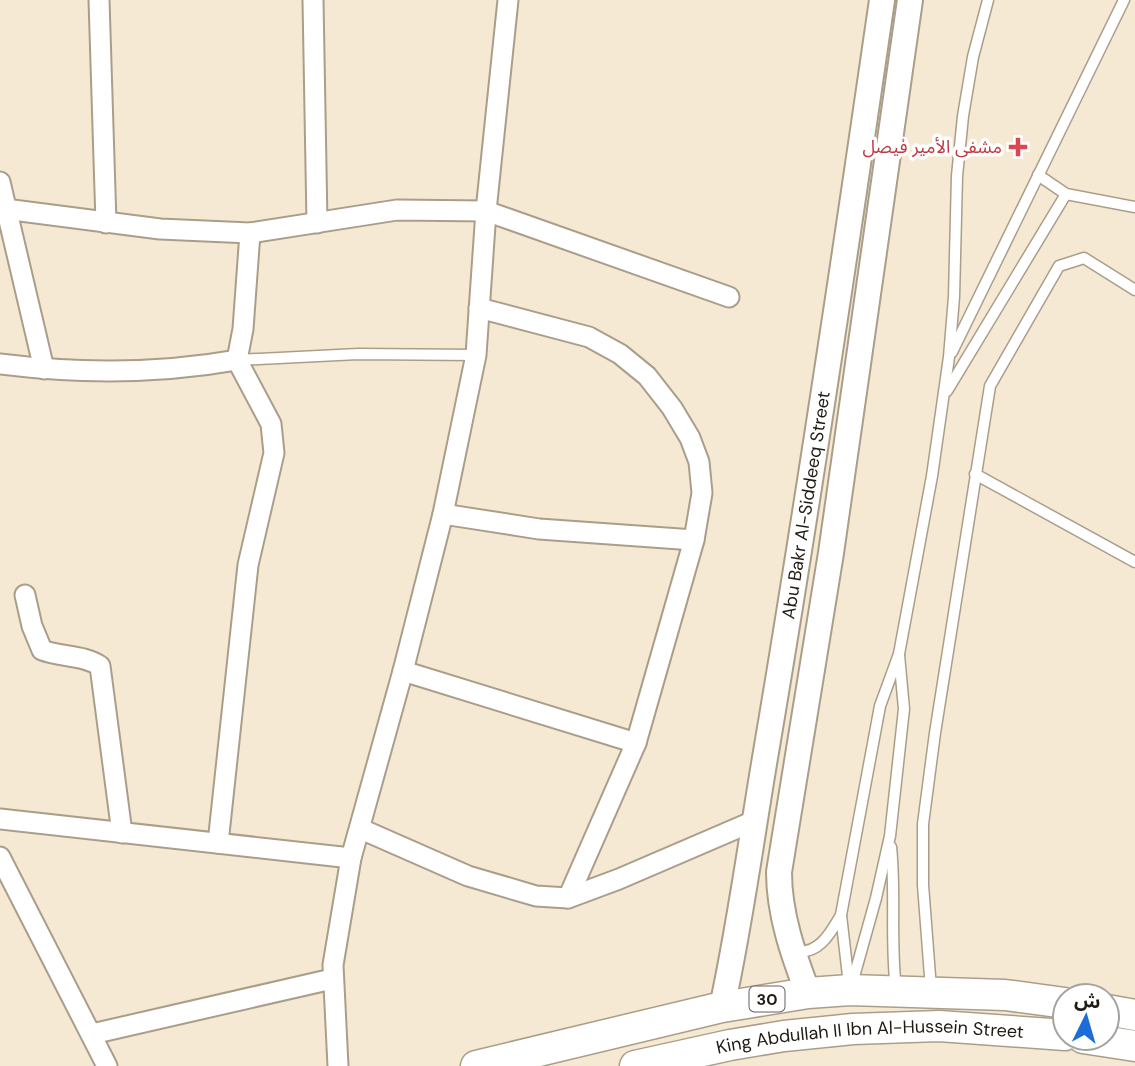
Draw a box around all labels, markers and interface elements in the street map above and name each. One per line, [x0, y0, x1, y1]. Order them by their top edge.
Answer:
place label: مشفى الأمير فيصل [862, 135, 1002, 159]
marker: مشفى الأمير فيصل [1008, 137, 1028, 157]
street label: Abu Bakr Al-Siddeeq Street [776, 389, 836, 621]
north arrow [1051, 982, 1121, 1052]
road number: 30 [750, 987, 784, 1012]
text: ش [1073, 987, 1101, 1014]
street label: King Abdullah II Ibn Al-Hussein Street [714, 1014, 1025, 1060]

